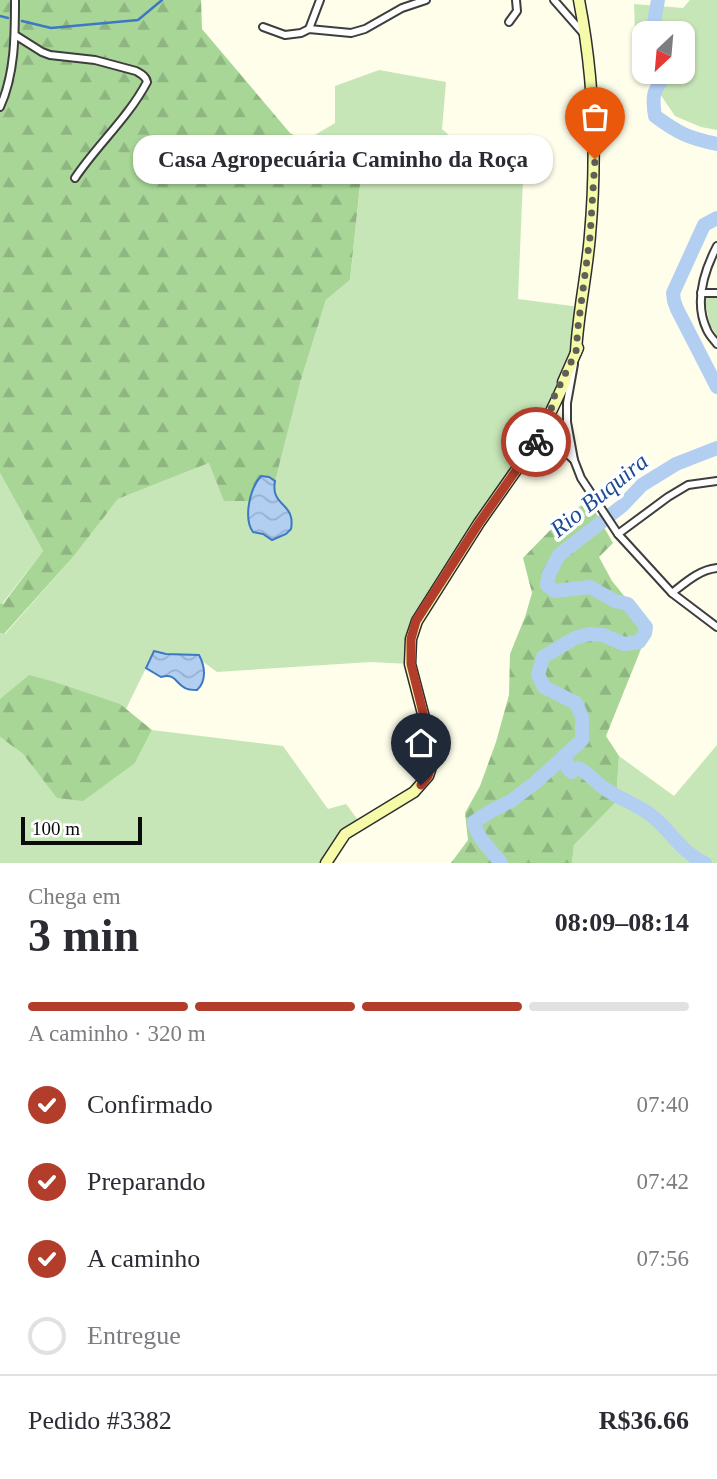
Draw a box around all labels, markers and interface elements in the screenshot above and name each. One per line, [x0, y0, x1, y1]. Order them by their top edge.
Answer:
north arrow [632, 21, 695, 84]
map controls [632, 21, 695, 84]
pin [565, 87, 625, 159]
icon: bag [576, 98, 614, 136]
callout: Casa Agropecuária Caminho da Roça [133, 134, 553, 184]
text: Casa Agropecuária Caminho da Roça [158, 147, 528, 172]
courier [501, 407, 571, 477]
icon: bike [517, 423, 555, 461]
water label: Rio Buquira [544, 448, 653, 543]
pin [391, 713, 451, 785]
icon: home [402, 724, 440, 762]
scale bar [21, 814, 142, 846]
text: 100 m [32, 818, 80, 839]
text: Chega em [28, 884, 121, 909]
text: 08:09–08:14 [555, 908, 689, 937]
text: 3 min [28, 910, 139, 961]
text: A caminho · 320 m [28, 1021, 206, 1046]
icon: check [28, 1086, 66, 1124]
text: Confirmado [87, 1090, 213, 1119]
text: 07:40 [637, 1092, 689, 1117]
icon: check [28, 1163, 66, 1201]
text: Preparando [87, 1167, 205, 1196]
text: 07:42 [637, 1169, 689, 1194]
icon: check [28, 1240, 66, 1278]
text: A caminho [87, 1244, 200, 1273]
text: 07:56 [637, 1246, 689, 1271]
text: Entregue [87, 1321, 181, 1350]
text: Pedido #3382 [28, 1406, 172, 1435]
text: R$36.66 [599, 1406, 689, 1435]

